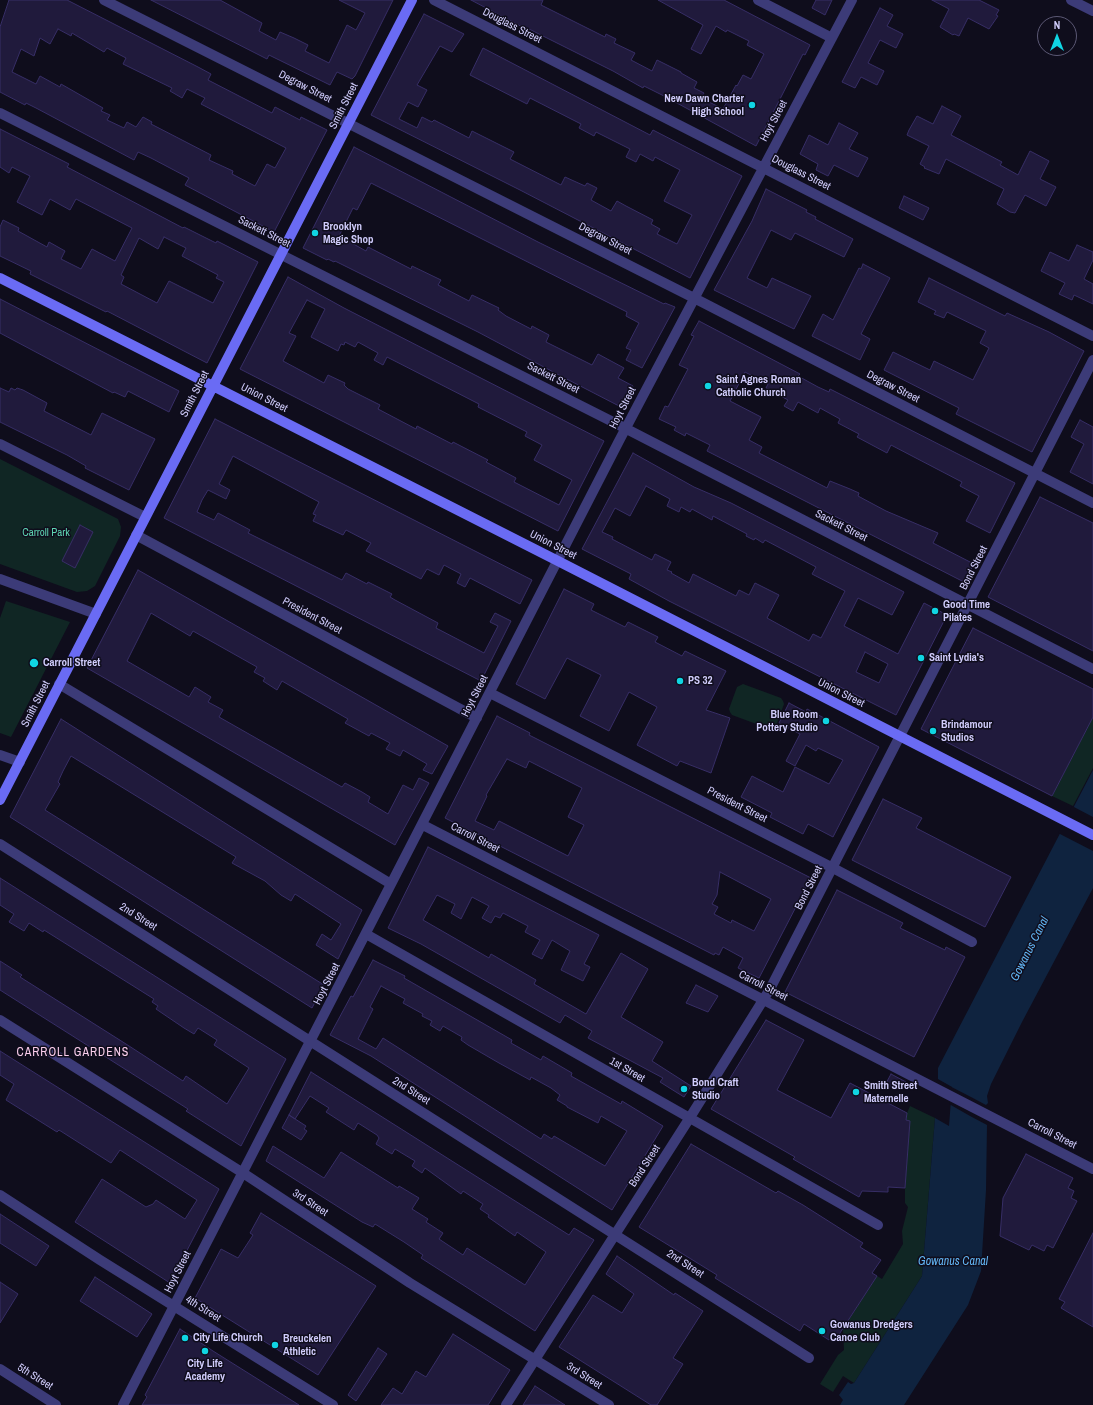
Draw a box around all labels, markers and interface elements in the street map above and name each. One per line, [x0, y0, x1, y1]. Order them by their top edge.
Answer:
street label: Douglass Street [480, 6, 544, 46]
north arrow [1037, 16, 1077, 56]
text: N [1054, 18, 1060, 32]
street label: Degraw Street [276, 68, 334, 106]
street label: Smith Street [327, 81, 361, 131]
place label: New Dawn Charter High School [664, 92, 744, 118]
street label: Hoyt Street [758, 98, 790, 144]
marker: New Dawn Charter High School [747, 100, 757, 110]
street label: Douglass Street [769, 153, 833, 193]
street label: Sackett Street [236, 213, 292, 251]
place label: Brooklyn Magic Shop [323, 220, 374, 246]
street label: Degraw Street [576, 220, 634, 258]
marker: Brooklyn Magic Shop [310, 228, 320, 238]
street label: Sackett Street [525, 359, 581, 397]
street label: Degraw Street [864, 368, 922, 406]
street label: Smith Street [178, 369, 212, 419]
place label: Saint Agnes Roman Catholic Church [716, 373, 801, 399]
street label: Union Street [238, 381, 290, 415]
marker: Saint Agnes Roman Catholic Church [703, 381, 713, 391]
street label: Hoyt Street [607, 385, 639, 431]
street label: Sackett Street [813, 507, 869, 545]
park label: Carroll Park [22, 526, 70, 540]
street label: Union Street [527, 528, 579, 562]
street label: Bond Street [957, 544, 991, 592]
street label: President Street [280, 595, 344, 637]
place label: Good Time Pilates [943, 598, 990, 624]
marker: Good Time Pilates [930, 606, 940, 616]
place label: Saint Lydia's [929, 651, 984, 665]
marker: Saint Lydia's [916, 653, 926, 663]
place label: Carroll Street [43, 656, 100, 670]
marker: Carroll Street [28, 657, 40, 669]
street label: Hoyt Street [459, 673, 491, 719]
place label: PS 32 [688, 674, 713, 688]
marker: PS 32 [675, 676, 685, 686]
street label: Union Street [815, 676, 867, 710]
street label: Smith Street [19, 679, 53, 729]
place label: Blue Room Pottery Studio [756, 708, 818, 734]
marker: Blue Room Pottery Studio [821, 716, 831, 726]
place label: Brindamour Studios [941, 718, 992, 744]
marker: Brindamour Studios [928, 726, 938, 736]
street label: President Street [705, 784, 769, 826]
street label: Carroll Street [448, 820, 502, 856]
street label: Bond Street [792, 864, 826, 912]
street label: 2nd Street [117, 900, 159, 934]
water label: Gowanus Canal [1008, 915, 1052, 983]
street label: Hoyt Street [311, 961, 343, 1007]
street label: Carroll Street [736, 968, 790, 1004]
district label: CARROLL GARDENS [17, 1046, 129, 1060]
street label: 1st Street [607, 1055, 647, 1085]
street label: 2nd Street [390, 1074, 432, 1108]
place label: Bond Craft Studio [692, 1076, 739, 1102]
place label: Smith Street Maternelle [864, 1079, 917, 1105]
marker: Bond Craft Studio [679, 1084, 689, 1094]
marker: Smith Street Maternelle [851, 1087, 861, 1097]
street label: Carroll Street [1025, 1116, 1079, 1152]
street label: Bond Street [626, 1142, 664, 1190]
street label: 3rd Street [290, 1187, 330, 1219]
street label: 2nd Street [664, 1247, 706, 1281]
street label: Hoyt Street [162, 1249, 194, 1295]
water label: Gowanus Canal [918, 1255, 988, 1269]
street label: 4th Street [183, 1293, 223, 1325]
place label: Gowanus Dredgers Canoe Club [830, 1318, 913, 1344]
marker: Gowanus Dredgers Canoe Club [817, 1326, 827, 1336]
place label: City Life Church [193, 1331, 263, 1345]
place label: Breuckelen Athletic [283, 1332, 332, 1358]
marker: City Life Church [180, 1333, 190, 1343]
marker: Breuckelen Athletic [270, 1340, 280, 1350]
marker: City Life Academy [200, 1346, 210, 1356]
place label: City Life Academy [185, 1357, 225, 1383]
street label: 3rd Street [564, 1360, 604, 1392]
street label: 5th Street [15, 1361, 55, 1393]

